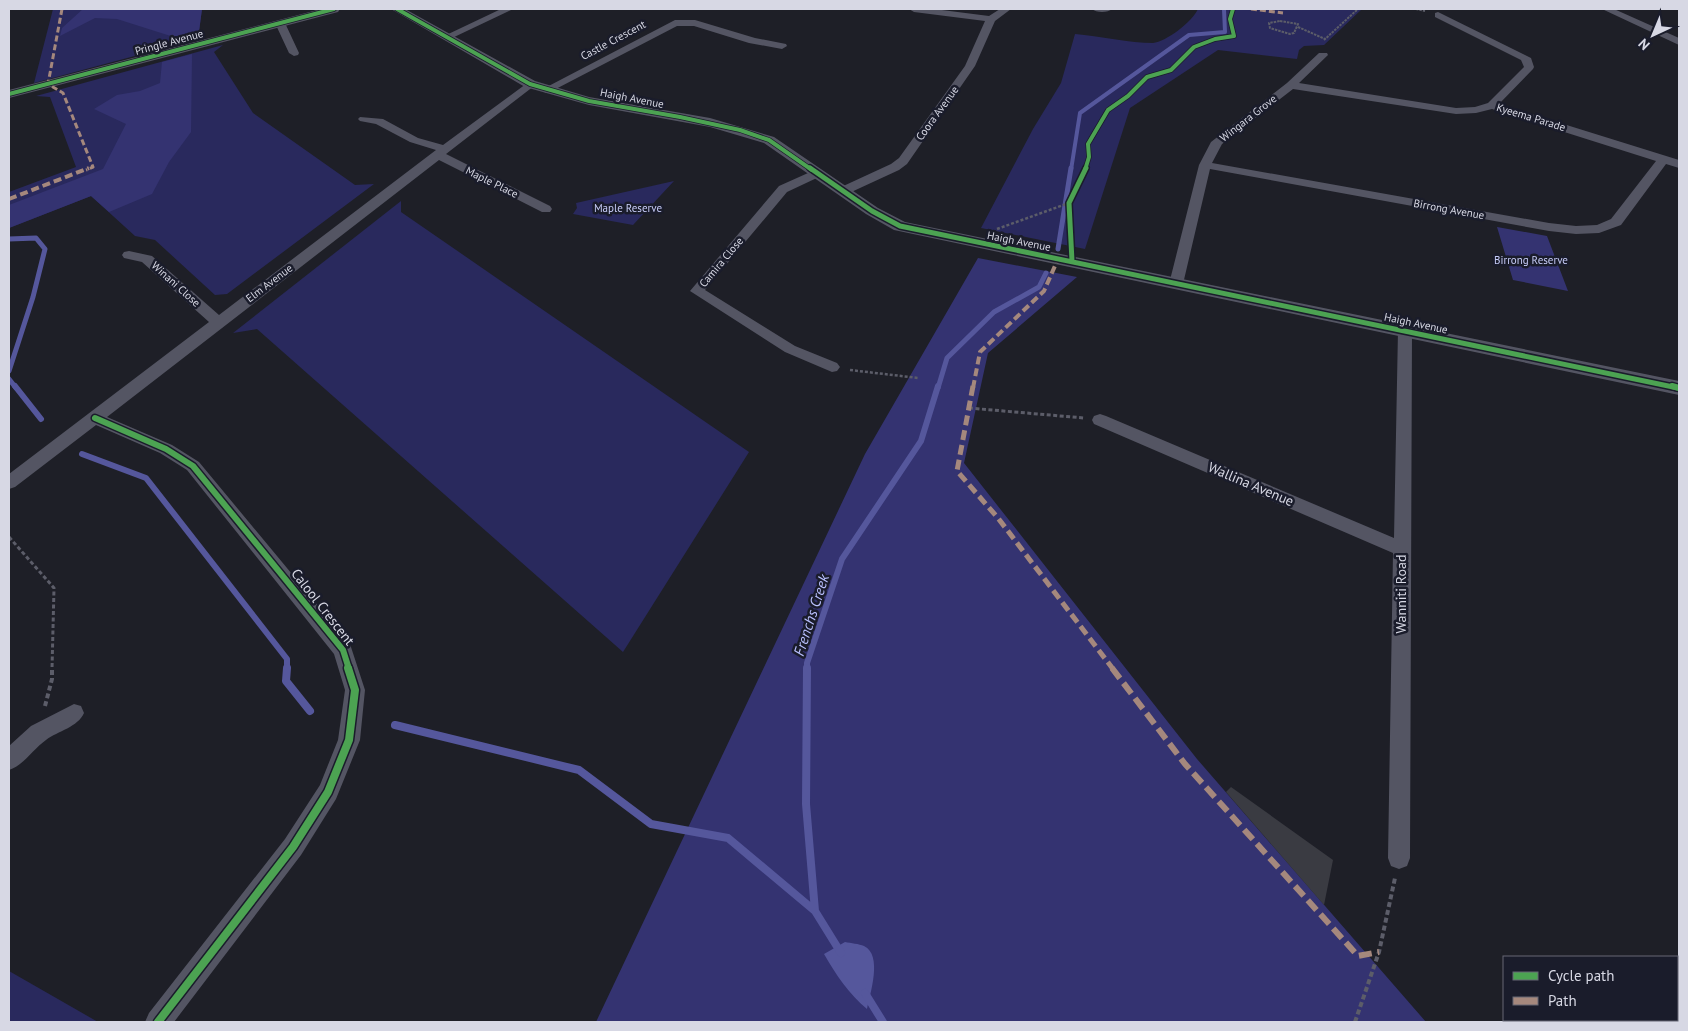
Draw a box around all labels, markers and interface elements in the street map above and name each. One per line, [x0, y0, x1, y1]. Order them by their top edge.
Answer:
north arrow [1628, 10, 1678, 60]
street label: Castle Crescent [578, 17, 648, 63]
street label: Pringle Avenue [133, 26, 205, 58]
text: N [1634, 35, 1654, 54]
street label: Coora Avenue [913, 83, 962, 143]
street label: Haigh Avenue [599, 85, 665, 111]
street label: Wingara Grove [1217, 91, 1280, 145]
street label: Kyeema Parade [1495, 100, 1568, 134]
street label: Maple Place [463, 163, 521, 201]
street label: Birrong Avenue [1413, 196, 1486, 222]
park label: Maple Reserve [594, 201, 662, 215]
street label: Haigh Avenue [986, 228, 1052, 254]
street label: Camira Close [696, 234, 746, 290]
park label: Birrong Reserve [1494, 253, 1568, 267]
street label: Winani Close [149, 258, 204, 310]
street label: Elm Avenue [243, 261, 295, 305]
street label: Haigh Avenue [1383, 309, 1449, 337]
street label: Wallina Avenue [1205, 458, 1297, 510]
street label: Wanniti Road [1392, 555, 1410, 633]
street label: Calool Crescent [287, 565, 359, 649]
water label: Frenchs Creek [789, 571, 833, 658]
legend [1503, 956, 1678, 1021]
text: Cycle path [1548, 966, 1614, 985]
text: Path [1548, 991, 1577, 1010]

